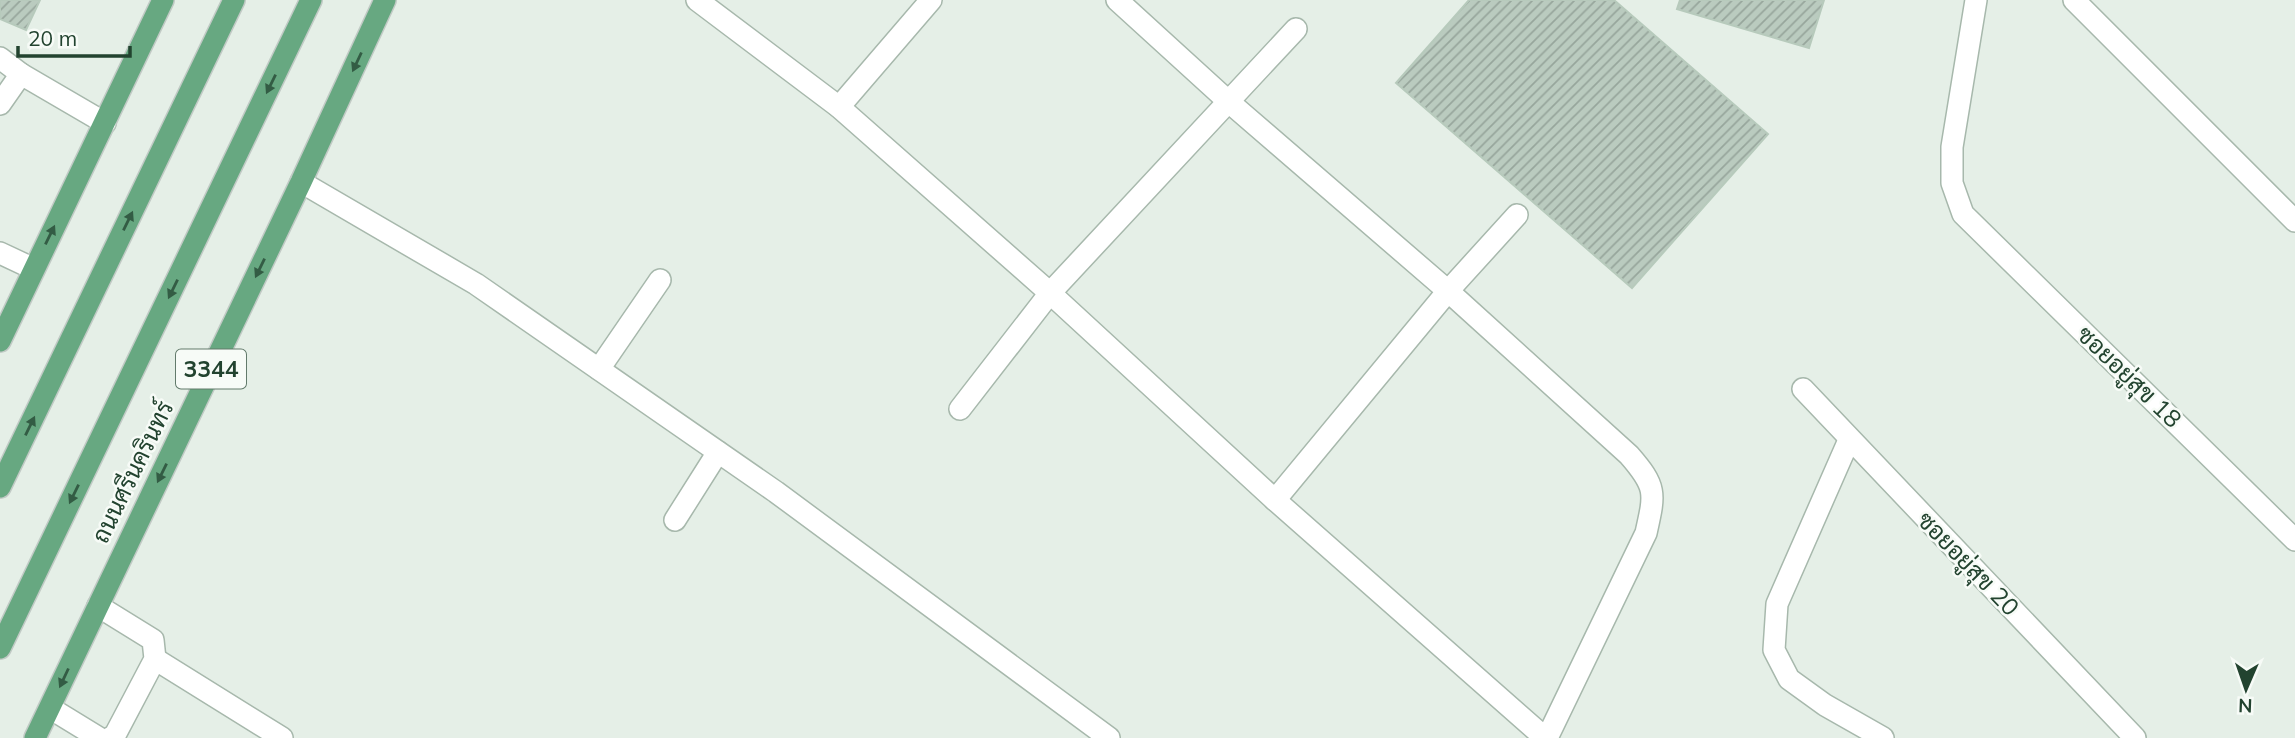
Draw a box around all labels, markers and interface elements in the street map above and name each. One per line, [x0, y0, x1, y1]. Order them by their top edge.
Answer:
scale bar [18, 14, 130, 58]
text: 20 m [28, 25, 77, 51]
one-way arrow [351, 52, 362, 72]
one-way arrow [266, 74, 277, 94]
one-way arrow [123, 211, 134, 231]
one-way arrow [45, 225, 56, 245]
one-way arrow [254, 258, 265, 278]
one-way arrow [167, 279, 179, 299]
street label: ซอยอยู่สุข 18 [2069, 319, 2188, 436]
road number: 3344 [176, 350, 246, 388]
street label: ถนนศรีนครินทร์ [85, 395, 179, 548]
one-way arrow [24, 416, 35, 436]
one-way arrow [156, 463, 167, 483]
one-way arrow [68, 484, 80, 504]
street label: ซอยอยู่สุข 20 [1909, 505, 2026, 624]
north arrow [2211, 654, 2281, 724]
one-way arrow [58, 668, 69, 688]
text: N [2238, 694, 2253, 718]

